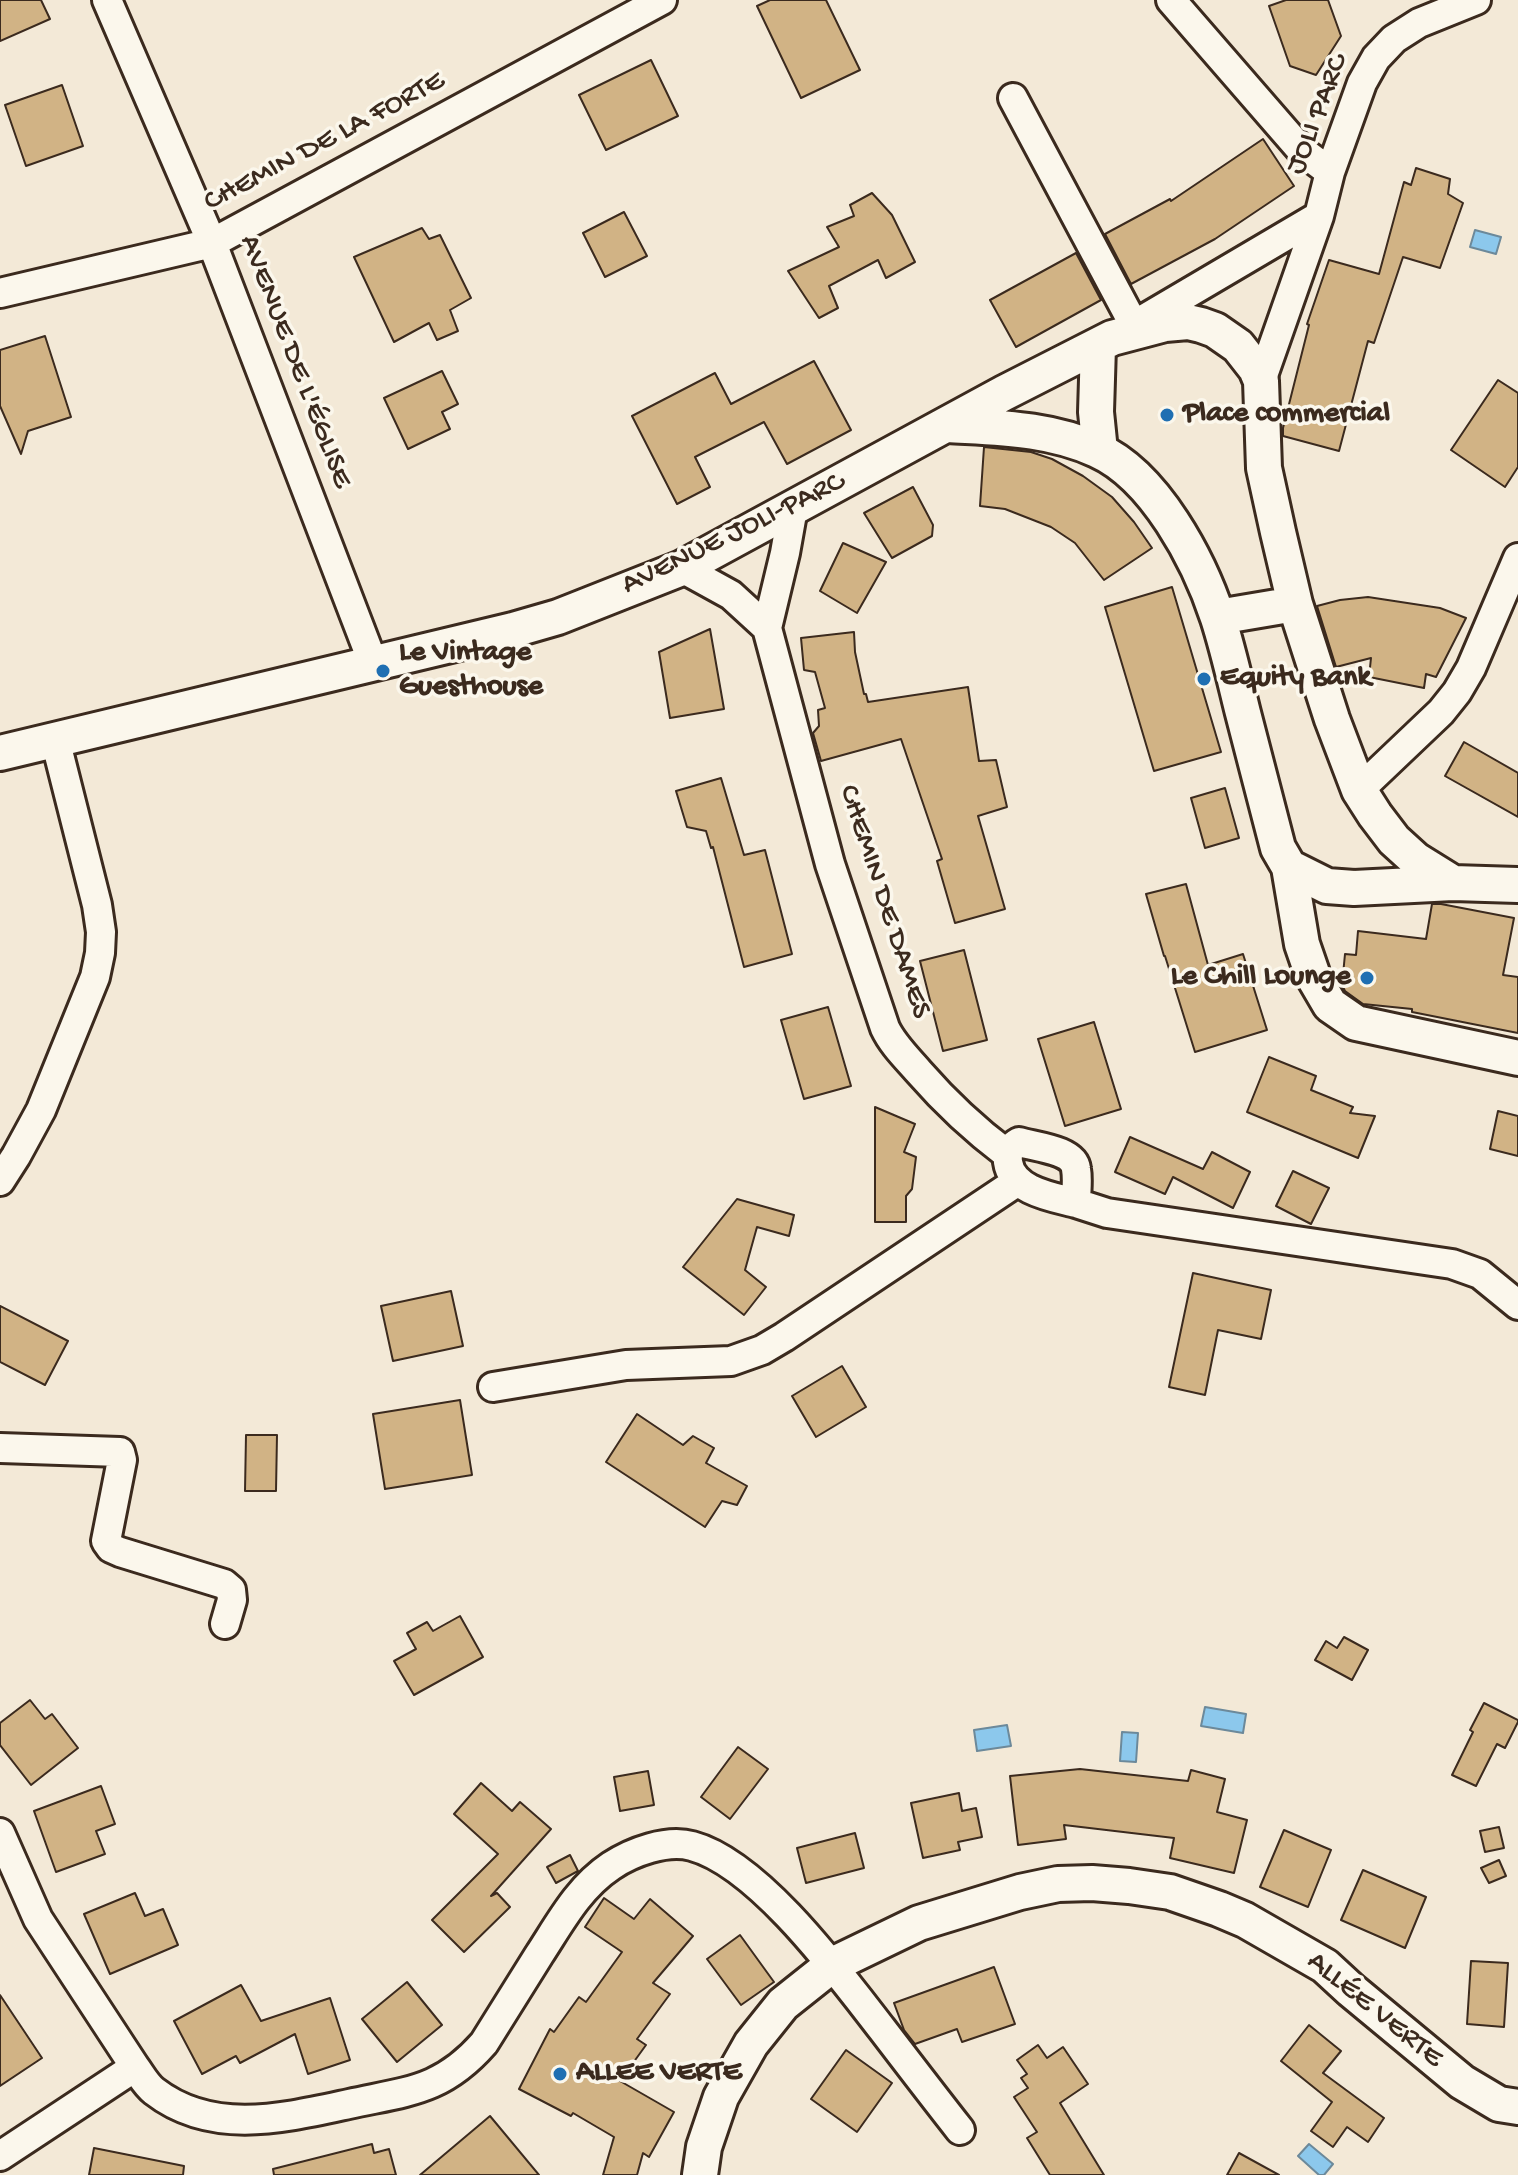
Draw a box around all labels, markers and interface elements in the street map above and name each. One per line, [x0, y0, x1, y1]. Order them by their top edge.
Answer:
street label: JOLI PARC [1280, 50, 1358, 180]
street label: CHEMIN DE LA FORTE [199, 64, 451, 222]
street label: AVENUE DE L'ÉGLISE [229, 230, 359, 494]
place label: Place commercial [1183, 397, 1390, 433]
marker: Place commercial [1158, 406, 1176, 424]
street label: AVENUE JOLI-PARC [617, 465, 851, 605]
place label: Le Vintage Guesthouse [399, 636, 543, 706]
place label: Equity Bank [1220, 661, 1371, 697]
marker: Le Vintage Guesthouse [374, 662, 392, 680]
marker: Equity Bank [1195, 670, 1213, 688]
street label: CHEMIN DE DAMES [828, 781, 938, 1023]
place label: Le Chill Lounge [1171, 960, 1351, 996]
marker: Le Chill Lounge [1358, 969, 1376, 987]
street label: ALLÉE VERTE [1298, 1945, 1450, 2077]
place label: ALLEE VERTE [576, 2056, 741, 2092]
marker: ALLEE VERTE [551, 2065, 569, 2083]

